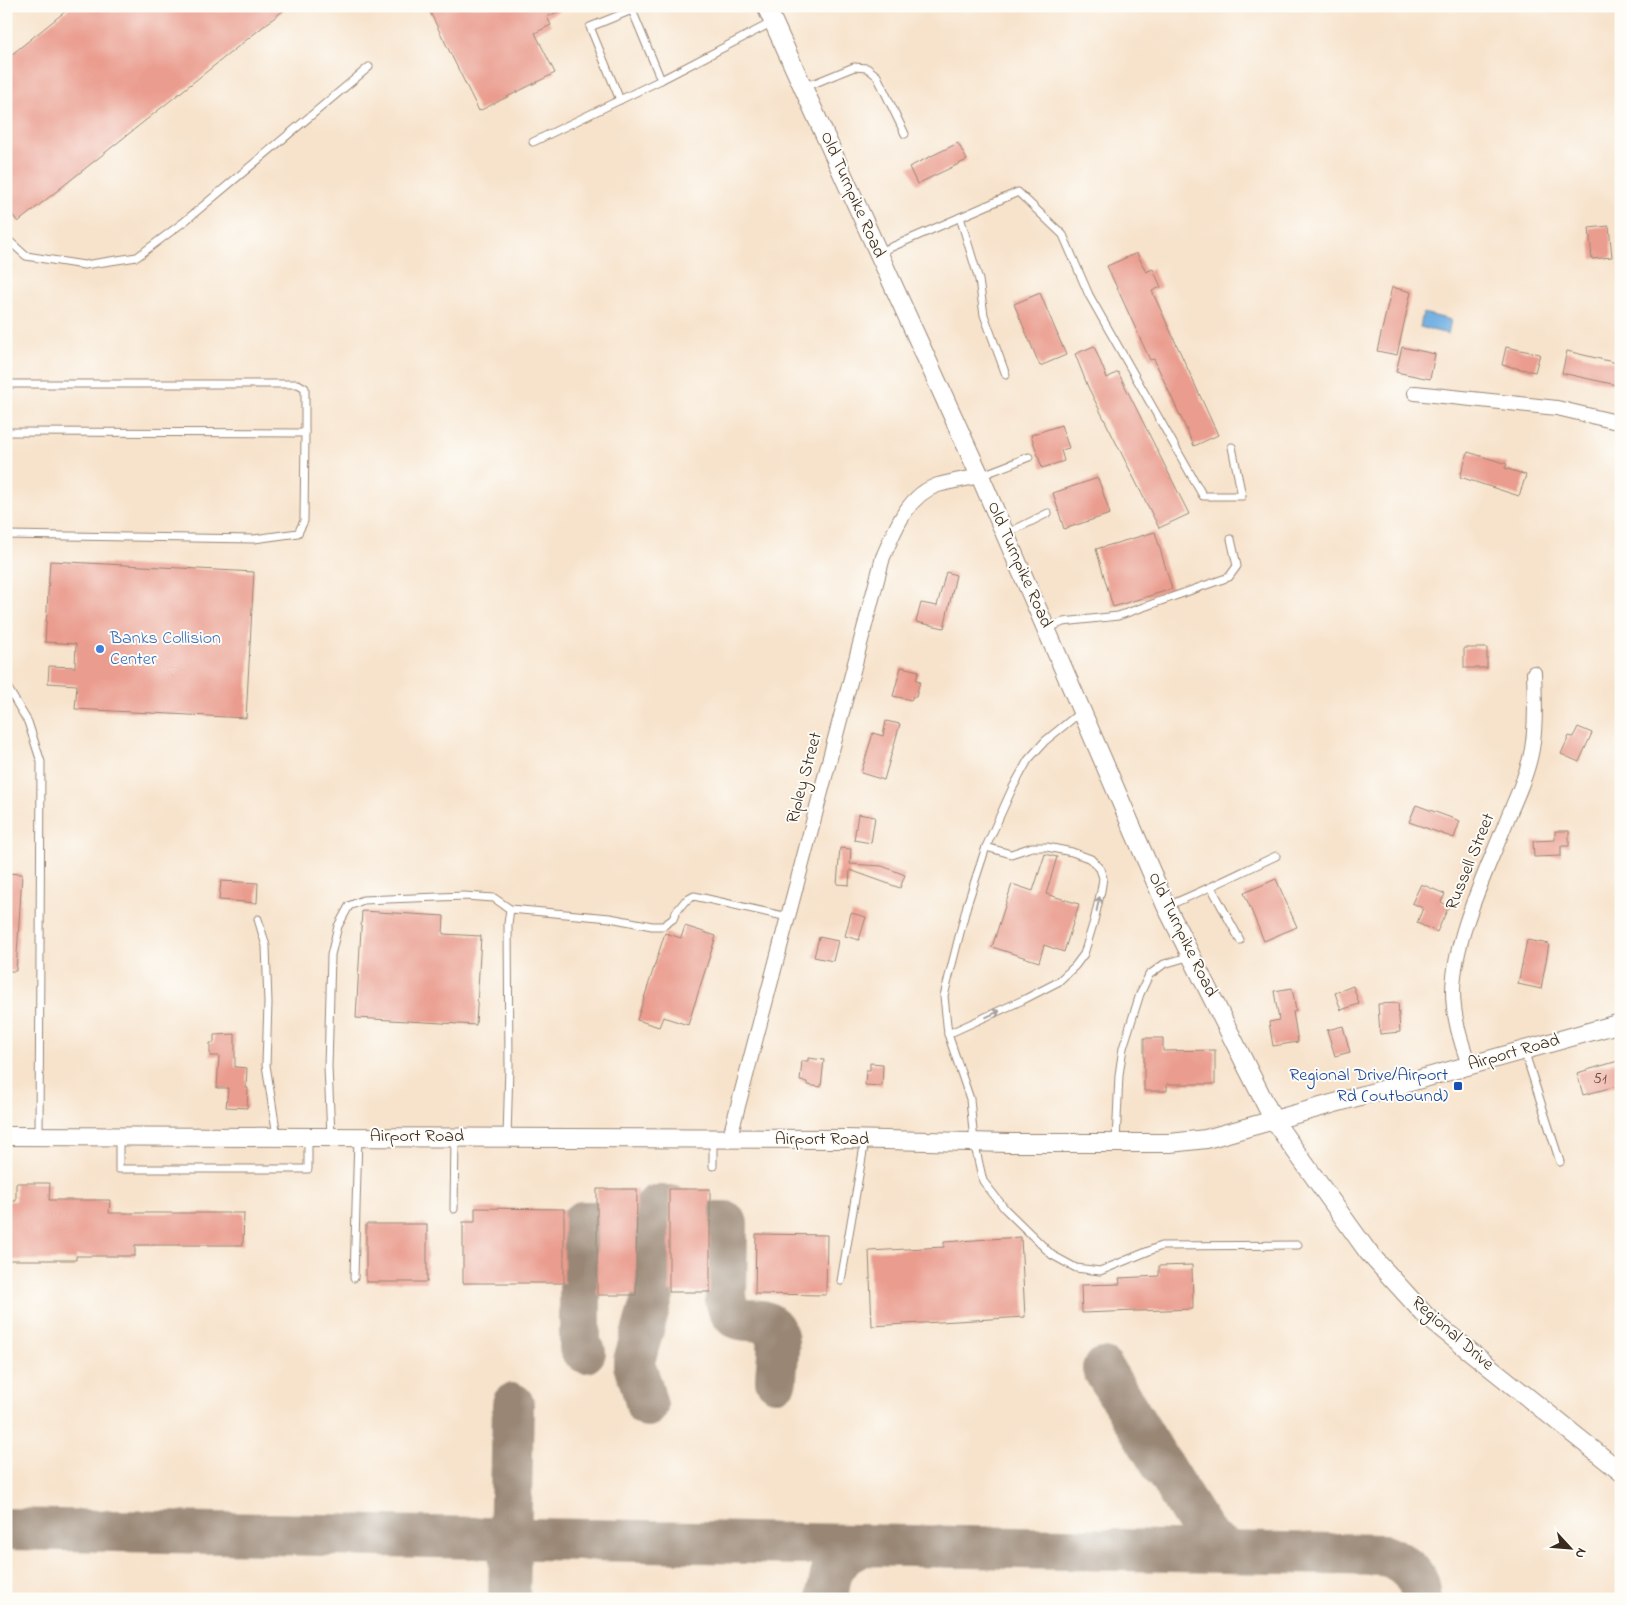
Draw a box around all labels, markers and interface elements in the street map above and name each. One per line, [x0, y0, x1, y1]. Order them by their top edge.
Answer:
street label: Old Turnpike Road [812, 128, 892, 262]
street label: Old Turnpike Road [979, 498, 1059, 632]
place label: Banks Collision Center [109, 626, 221, 673]
marker: Banks Collision Center [94, 643, 106, 655]
street label: Ripley Street [780, 730, 830, 826]
street label: Russell Street [1440, 810, 1502, 914]
street label: Old Turnpike Road [1140, 868, 1224, 1002]
one-way arrow [1094, 897, 1103, 913]
one-way arrow [985, 1009, 1000, 1018]
street label: Airport Road [1465, 1028, 1563, 1078]
place label: Regional Drive/Airport Rd (outbound) [1289, 1063, 1448, 1110]
house number: 51 [1593, 1068, 1607, 1090]
marker: Regional Drive/Airport Rd (outbound) [1452, 1080, 1464, 1092]
street label: Airport Road [370, 1124, 464, 1150]
street label: Airport Road [775, 1127, 869, 1153]
street label: Regional Drive [1404, 1291, 1500, 1379]
north arrow [1544, 1522, 1594, 1572]
text: N [1569, 1544, 1592, 1562]

